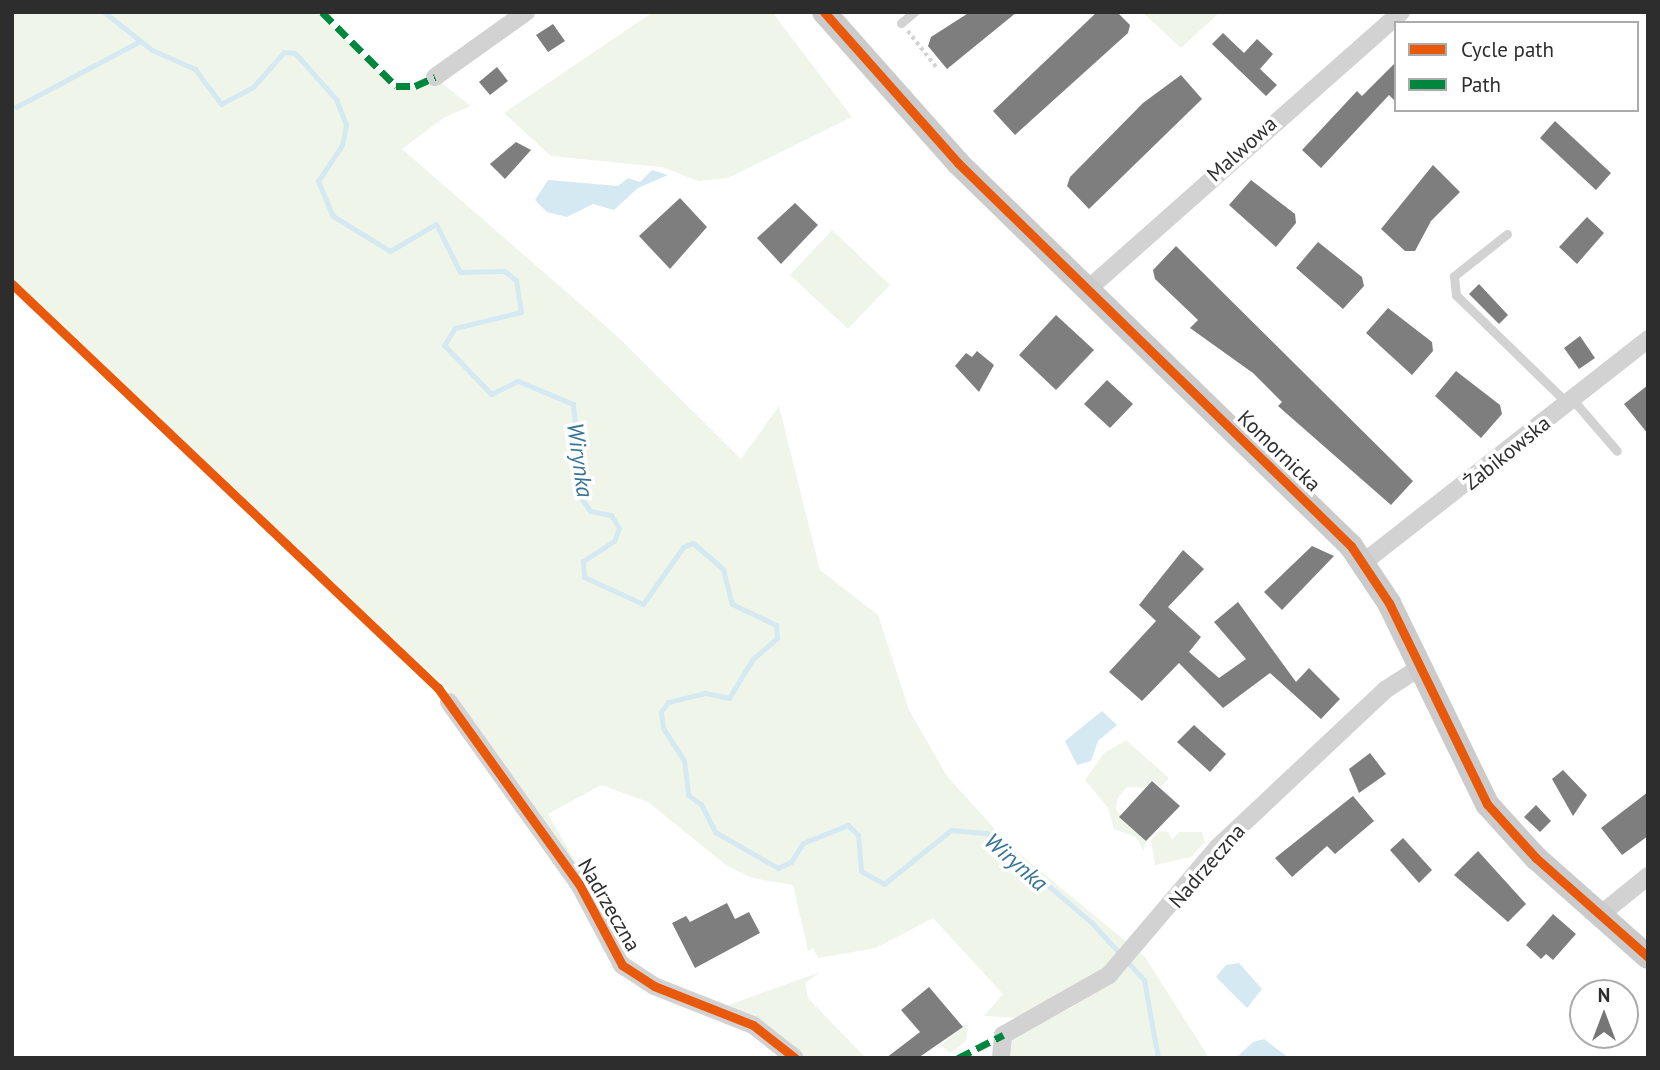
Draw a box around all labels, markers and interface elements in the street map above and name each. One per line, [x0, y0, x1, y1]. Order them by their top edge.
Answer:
legend [1394, 21, 1639, 112]
text: Cycle path [1461, 36, 1554, 63]
text: Path [1461, 71, 1501, 98]
street label: Malwowa [1202, 111, 1282, 187]
street label: Komornicka [1232, 405, 1326, 497]
street label: Żabikowska [1459, 410, 1555, 496]
water label: Wirynka [561, 421, 599, 499]
street label: Nadrzeczna [1164, 819, 1250, 913]
water label: Wirynka [979, 827, 1053, 897]
street label: Nadrzeczna [572, 854, 646, 956]
north arrow [1569, 979, 1639, 1049]
text: N [1598, 983, 1610, 1007]

